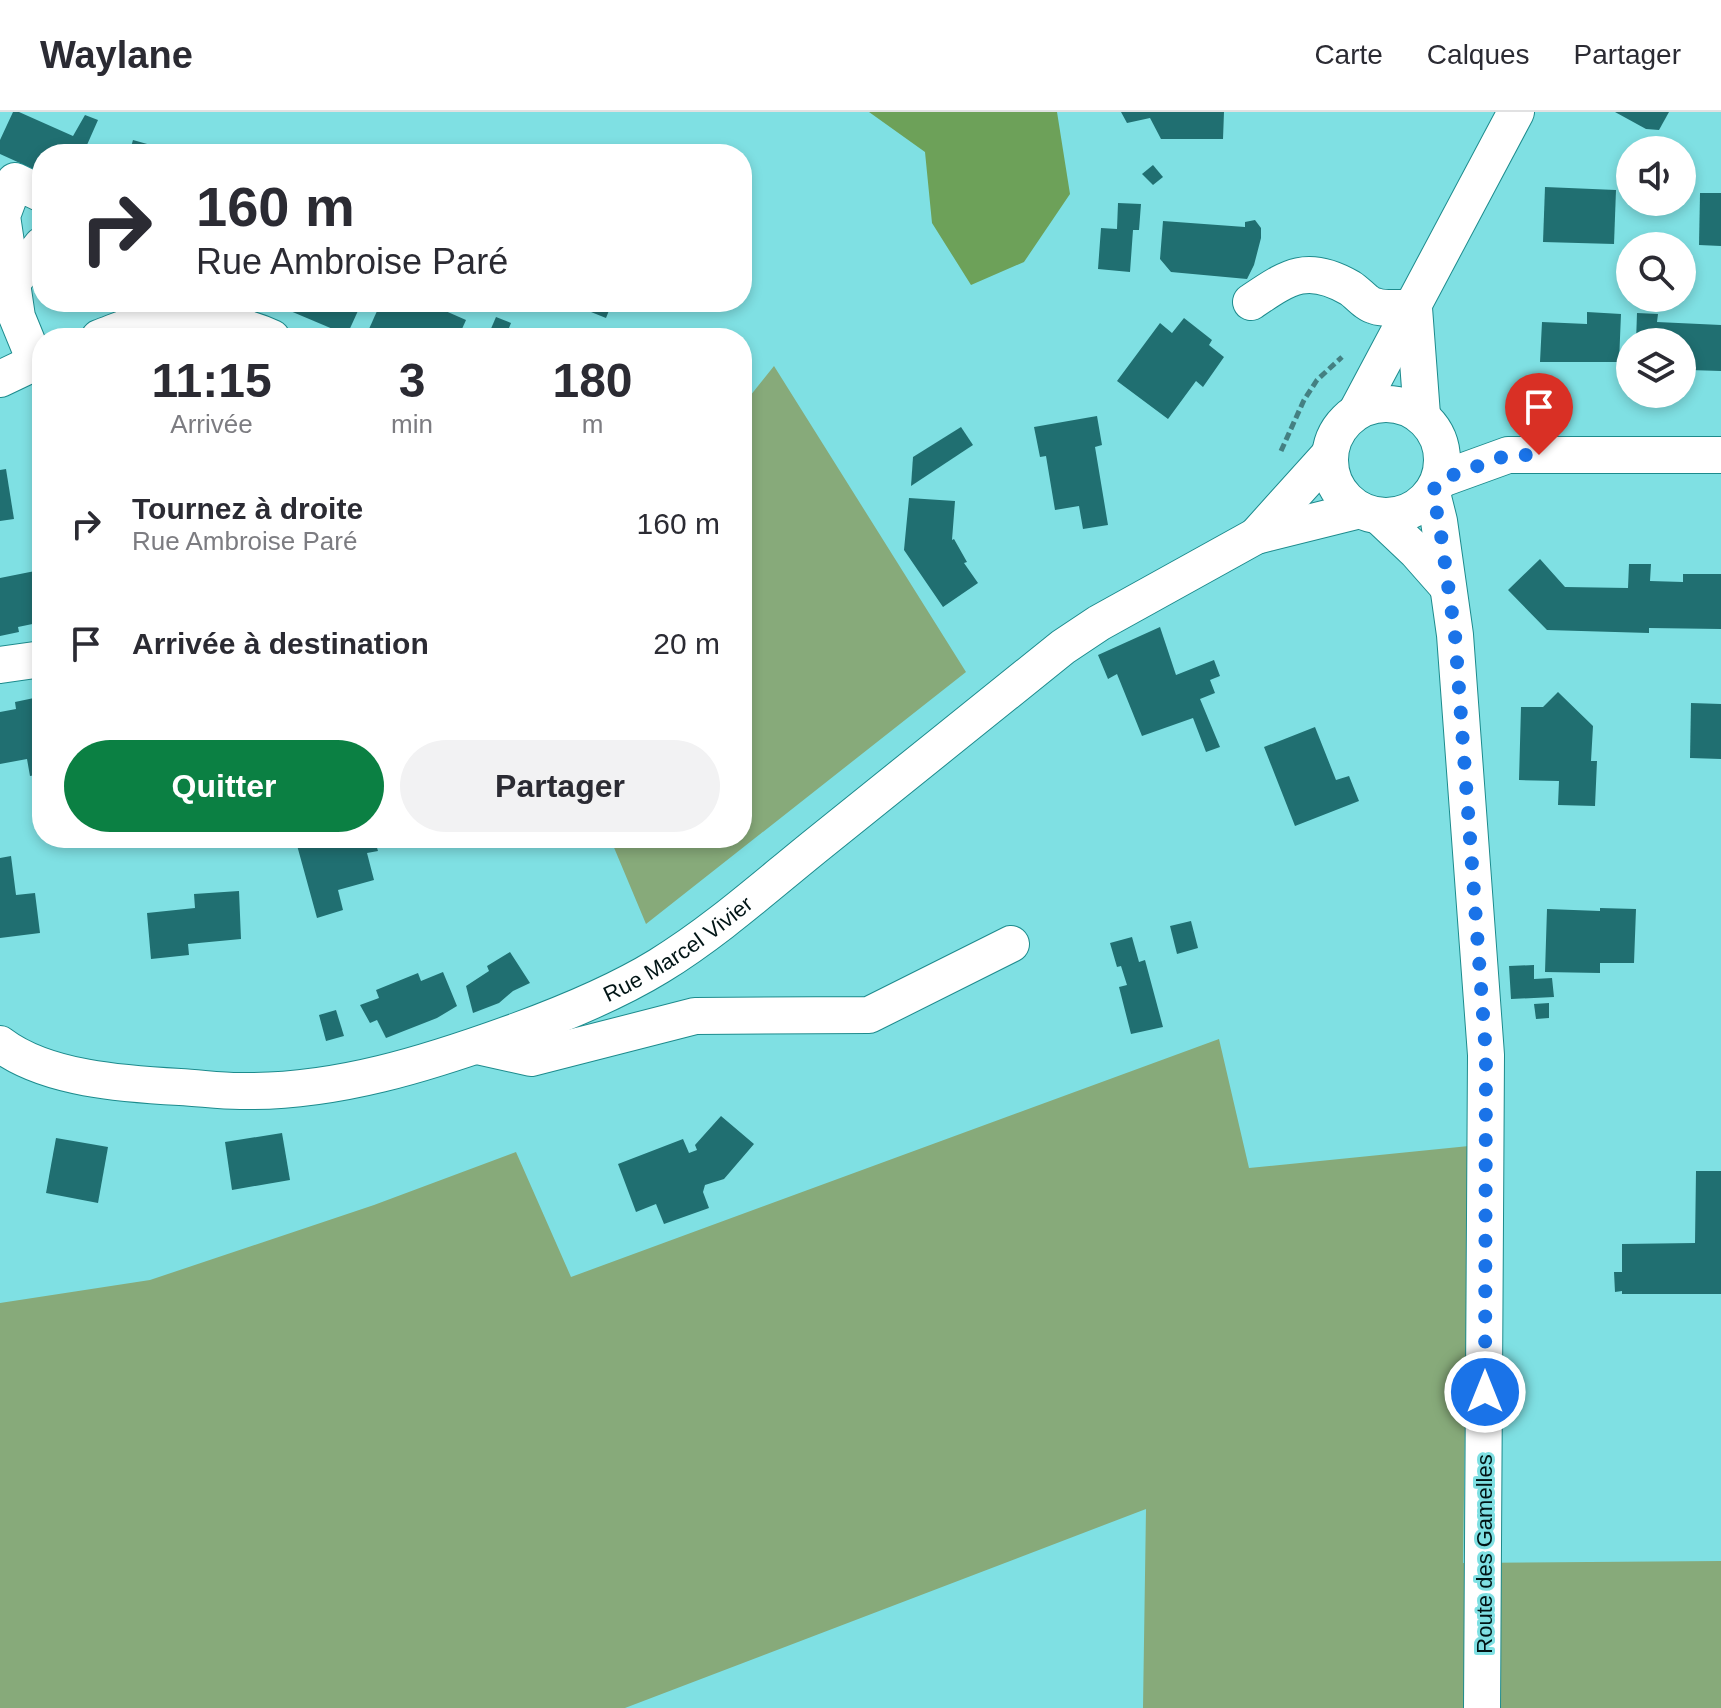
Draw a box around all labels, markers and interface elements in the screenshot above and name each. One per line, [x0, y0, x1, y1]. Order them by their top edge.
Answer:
text: Waylane [40, 34, 193, 76]
text: Carte [1314, 39, 1383, 70]
text: Calques [1427, 39, 1530, 70]
text: Partager [1574, 39, 1681, 70]
map controls [1616, 136, 1696, 408]
button: sound [1616, 136, 1696, 216]
text: 160 m [196, 175, 355, 238]
icon: right [64, 176, 168, 280]
button: search [1616, 232, 1696, 312]
text: Rue Ambroise Paré [196, 241, 508, 282]
button: layers [1616, 328, 1696, 408]
text: 11:15 [151, 354, 272, 407]
text: 3 [399, 354, 425, 407]
text: 180 [552, 354, 633, 407]
pin [1505, 373, 1573, 455]
icon: arrive [1517, 385, 1561, 429]
text: Arrivée [170, 409, 253, 439]
text: min [391, 409, 433, 439]
text: m [582, 409, 603, 439]
text: Tournez à droite [132, 492, 363, 525]
icon: right [64, 502, 108, 546]
text: 160 m [637, 507, 720, 540]
text: Rue Ambroise Paré [132, 526, 357, 556]
icon: arrive [64, 622, 108, 666]
text: Arrivée à destination [132, 627, 429, 660]
text: 20 m [653, 627, 720, 660]
button: Quitter [64, 740, 384, 832]
button: Partager [400, 740, 720, 832]
street label: Rue Marcel Vivier [599, 891, 757, 1007]
position arrow [1443, 1350, 1527, 1434]
street label: Route des Gamelles [1472, 1454, 1497, 1654]

